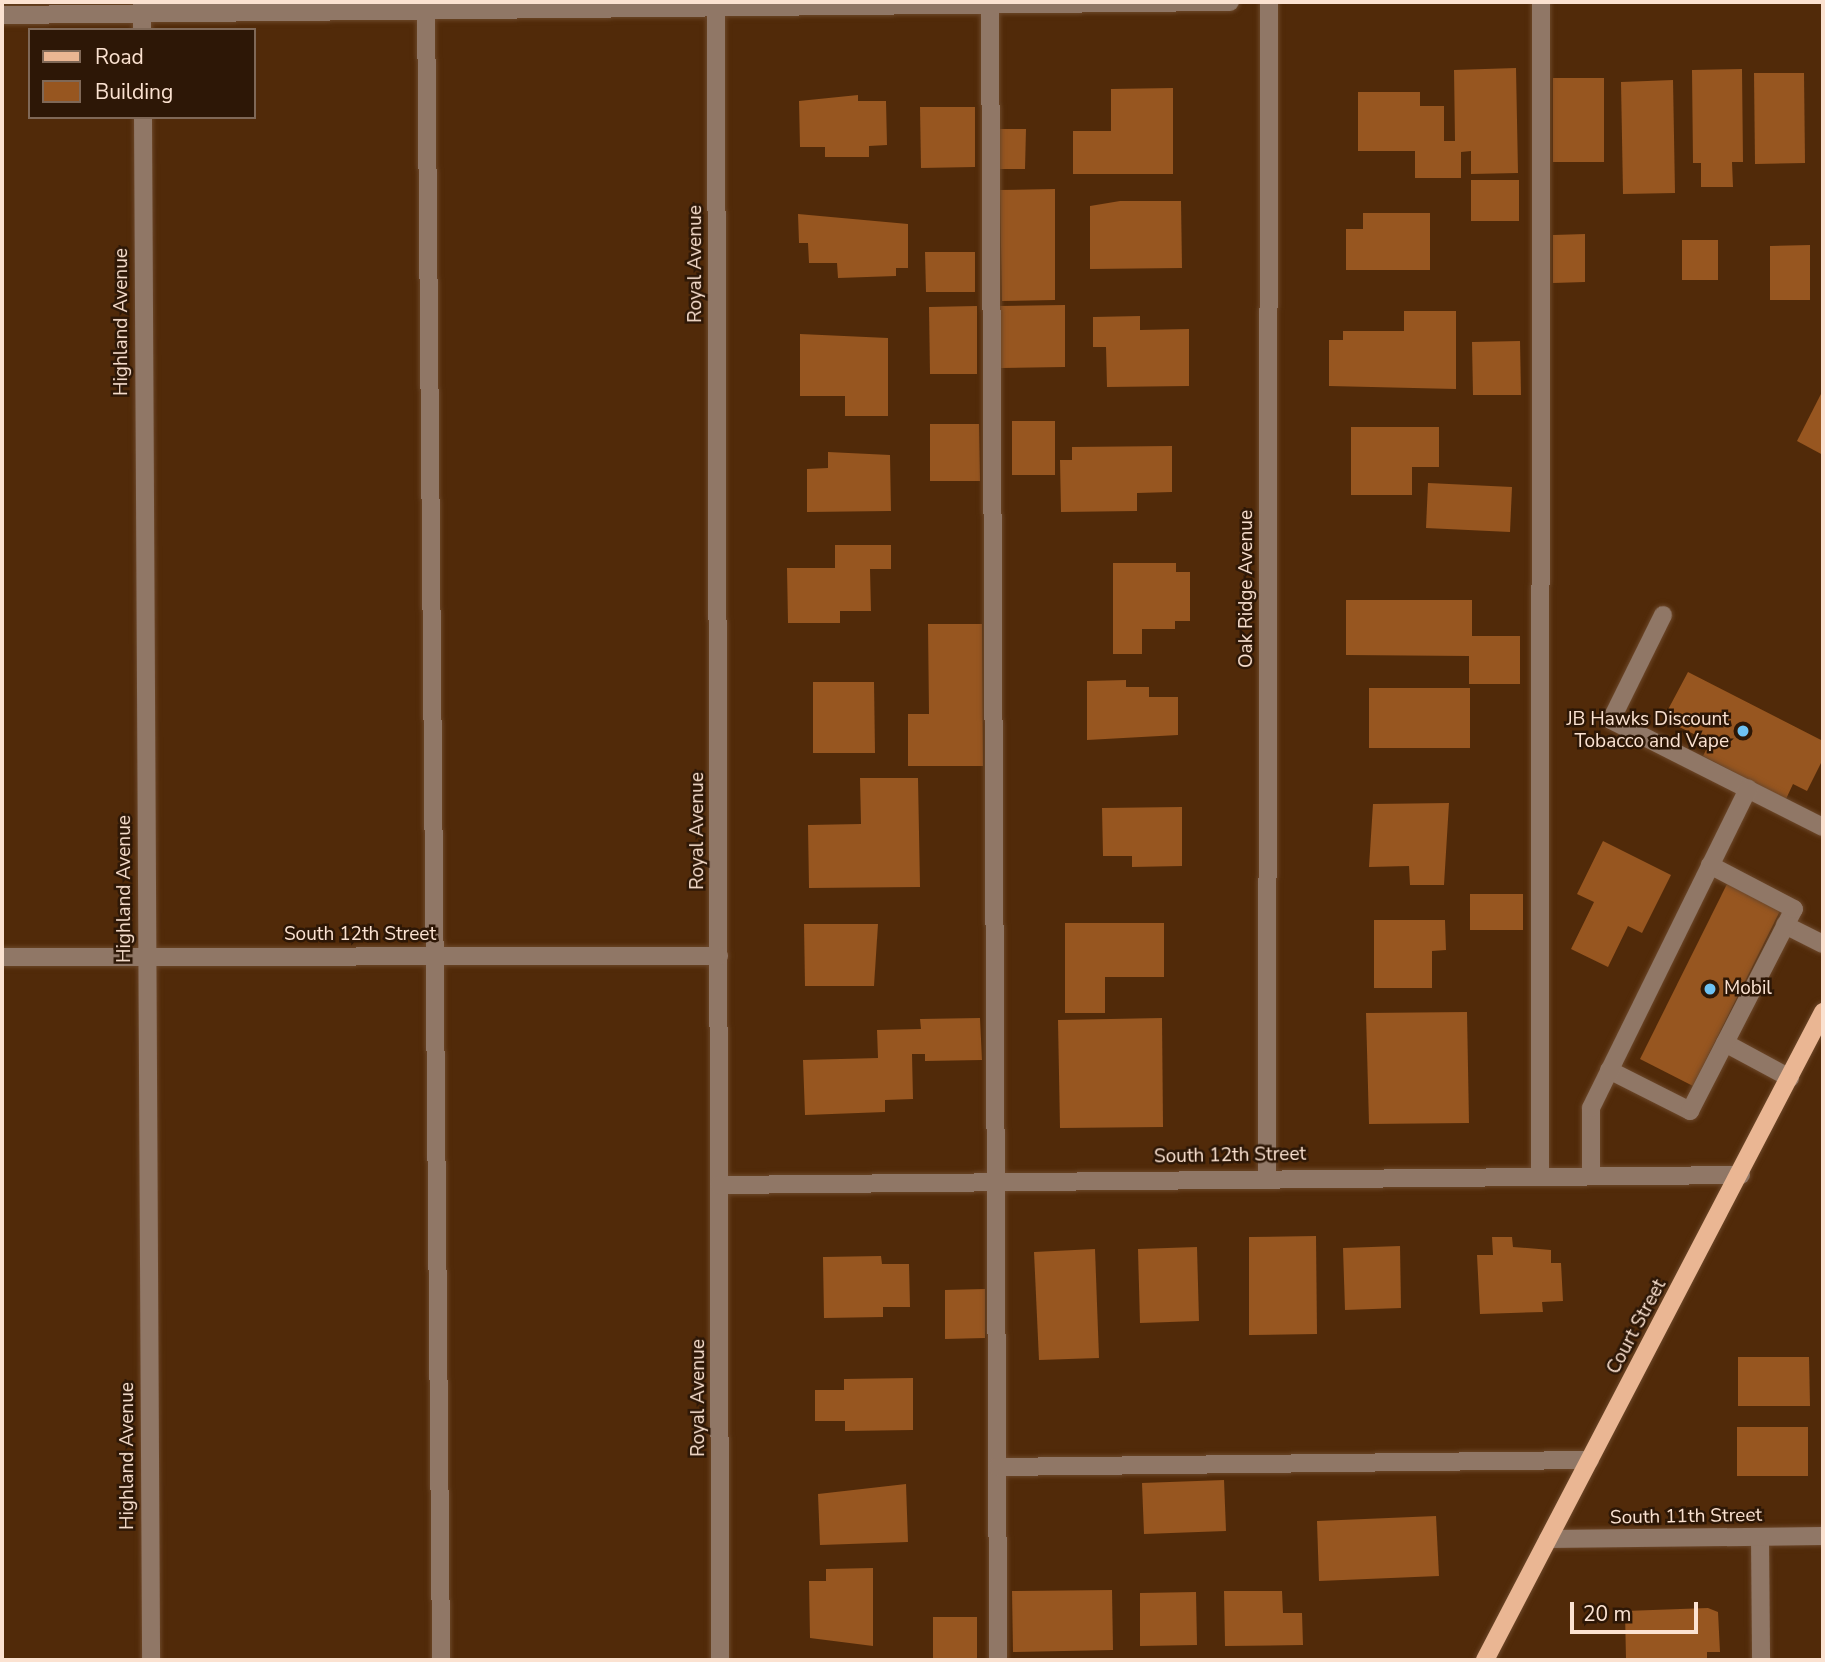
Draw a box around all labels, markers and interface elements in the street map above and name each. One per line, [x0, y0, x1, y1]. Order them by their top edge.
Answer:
legend [28, 28, 256, 119]
text: Road [95, 43, 144, 71]
text: Building [95, 78, 173, 106]
street label: Royal Avenue [685, 205, 707, 323]
street label: Highland Avenue [111, 248, 133, 396]
street label: Oak Ridge Avenue [1236, 510, 1258, 668]
place label: JB Hawks Discount Tobacco and Vape [1566, 709, 1729, 753]
marker: JB Hawks Discount Tobacco and Vape [1735, 723, 1751, 739]
street label: Royal Avenue [687, 772, 709, 890]
street label: Highland Avenue [114, 815, 136, 963]
street label: South 12th Street [284, 924, 436, 946]
place label: Mobil [1724, 978, 1772, 1000]
marker: Mobil [1702, 981, 1718, 997]
street label: South 12th Street [1154, 1143, 1306, 1169]
street label: Court Street [1603, 1276, 1671, 1378]
street label: Royal Avenue [688, 1339, 710, 1457]
street label: Highland Avenue [117, 1382, 139, 1530]
street label: South 11th Street [1610, 1504, 1762, 1530]
scale bar [1573, 1588, 1701, 1632]
text: 20 m [1583, 1600, 1632, 1628]

